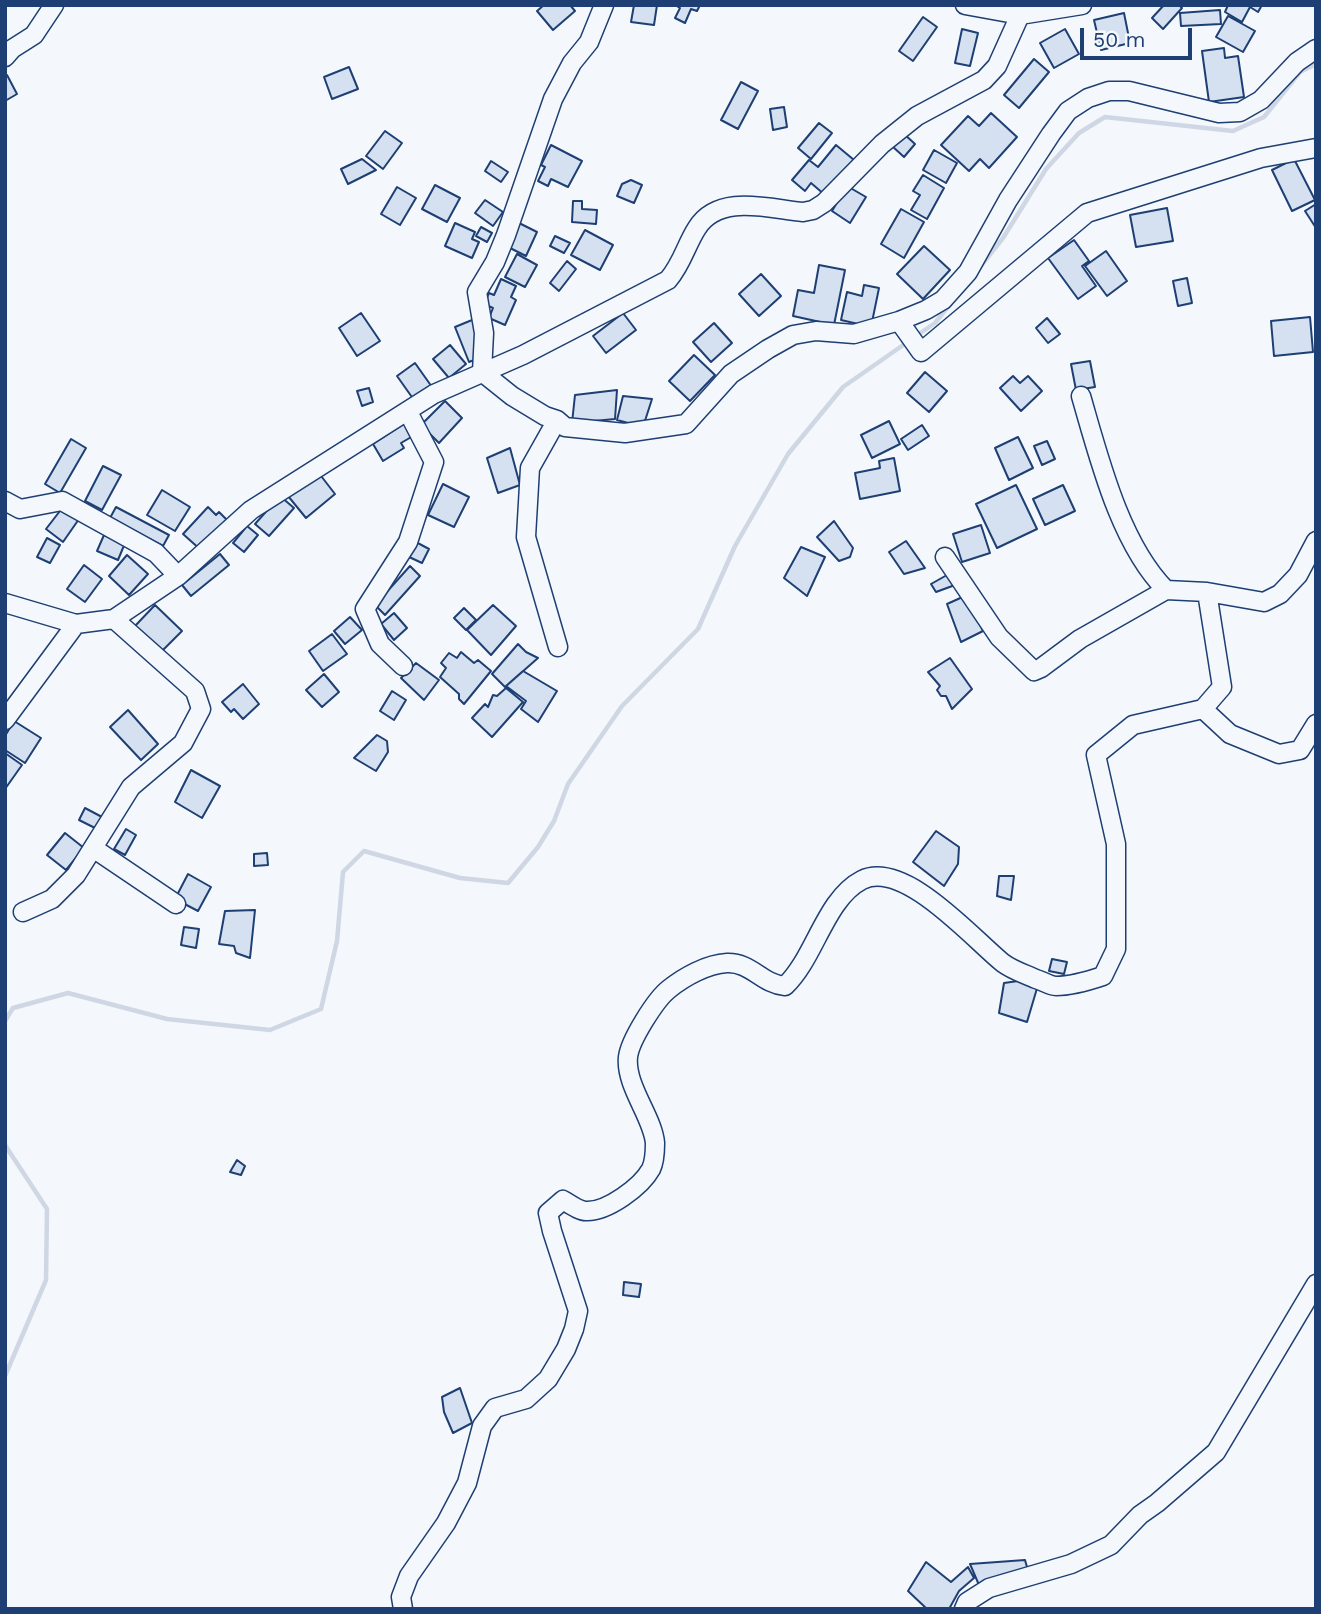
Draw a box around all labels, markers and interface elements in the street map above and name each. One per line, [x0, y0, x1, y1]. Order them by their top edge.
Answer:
scale bar [1083, 14, 1195, 58]
text: 50 m [1093, 27, 1145, 52]

